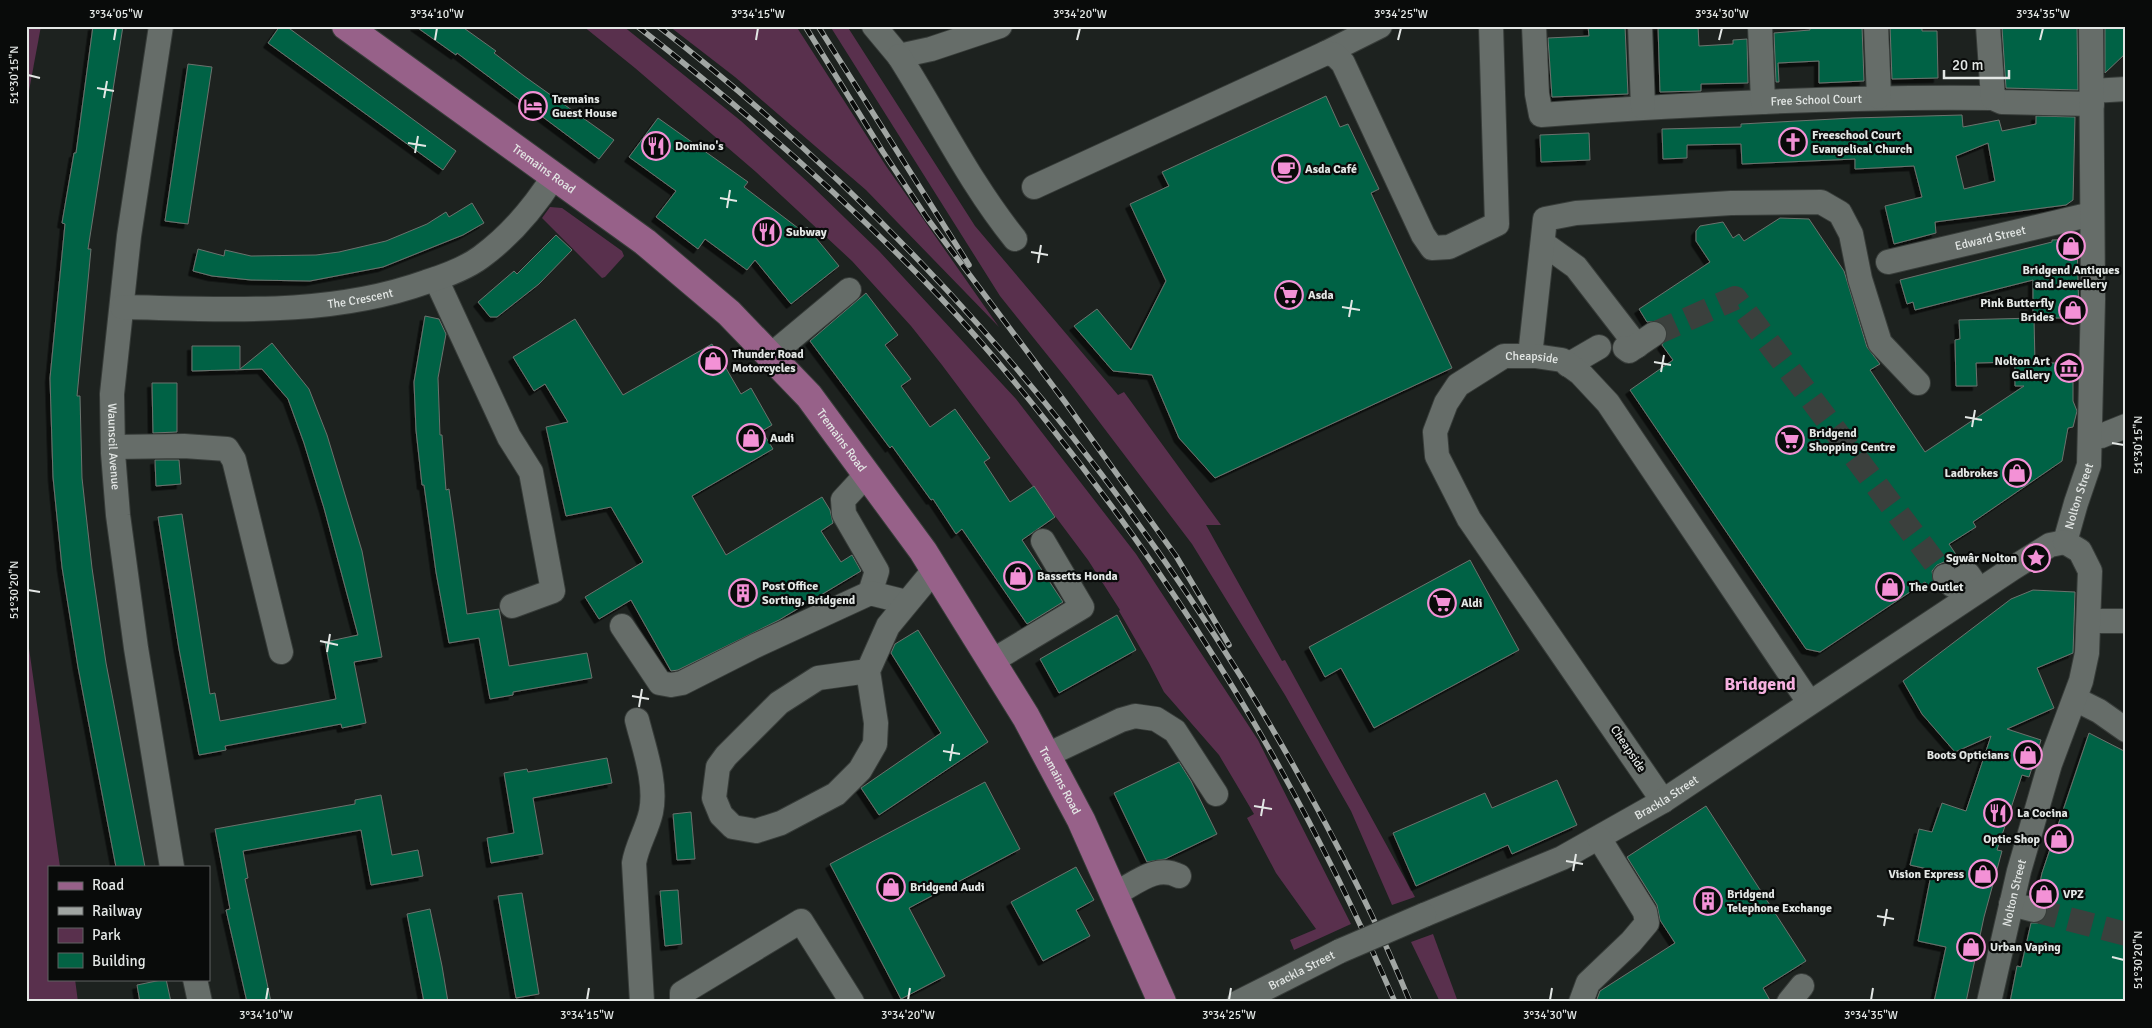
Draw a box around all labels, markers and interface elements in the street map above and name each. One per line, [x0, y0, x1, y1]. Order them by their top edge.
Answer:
text: 3°34'05"W [89, 7, 143, 22]
text: 3°34'10"W [410, 7, 464, 22]
text: 3°34'15"W [731, 7, 785, 22]
text: 3°34'20"W [1053, 7, 1107, 22]
text: 3°34'25"W [1374, 7, 1428, 22]
text: 3°34'30"W [1695, 7, 1749, 22]
text: 3°34'35"W [2016, 7, 2070, 22]
text: 51°30'15"N [7, 46, 22, 104]
scale bar [1944, 48, 2010, 80]
text: 20 m [1952, 56, 1983, 74]
hotel icon: Tremains Guest House [518, 91, 548, 121]
street label: Free School Court [1770, 91, 1862, 109]
place label: Tremains Guest House [552, 92, 617, 121]
church icon: Freeschool Court Evangelical Church [1778, 127, 1808, 157]
place label: Freeschool Court Evangelical Church [1812, 128, 1913, 157]
restaurant icon: Domino's [641, 131, 671, 161]
place label: Domino's [675, 139, 724, 154]
street label: Tremains Road [509, 141, 578, 197]
cafe icon: Asda Café [1271, 154, 1301, 184]
place label: Asda Café [1305, 162, 1357, 177]
restaurant icon: Subway [752, 217, 782, 247]
street label: Edward Street [1953, 222, 2027, 254]
place label: Subway [786, 225, 827, 240]
shop icon: Bridgend Antiques and Jewellery [2056, 231, 2086, 261]
place label: Bridgend Antiques and Jewellery [2023, 263, 2120, 292]
supermarket icon: Asda [1274, 280, 1304, 310]
street label: The Crescent [327, 285, 395, 312]
place label: Asda [1308, 288, 1334, 303]
shop icon: Pink Butterfly Brides [2058, 295, 2088, 325]
place label: Pink Butterfly Brides [1980, 296, 2055, 325]
shop icon: Thunder Road Motorcycles [698, 346, 728, 376]
place label: Thunder Road Motorcycles [732, 347, 804, 376]
street label: Cheapside [1505, 349, 1559, 367]
museum icon: Nolton Art Gallery [2054, 353, 2084, 383]
place label: Nolton Art Gallery [1995, 354, 2050, 383]
street label: Waunscil Avenue [105, 403, 123, 491]
street label: Tremains Road [813, 406, 870, 475]
text: 51°30'15"N [2131, 416, 2146, 474]
shop icon: Audi [736, 423, 766, 453]
supermarket icon: Bridgend Shopping Centre [1775, 425, 1805, 455]
place label: Bridgend Shopping Centre [1809, 426, 1895, 455]
place label: Audi [770, 431, 794, 446]
shop icon: Ladbrokes [2002, 458, 2032, 488]
street label: Nolton Street [2062, 461, 2097, 531]
place label: Ladbrokes [1945, 466, 1999, 481]
place icon: Sgwâr Nolton [2021, 543, 2051, 573]
place label: Sgwâr Nolton [1946, 551, 2017, 566]
text: 51°30'20"N [7, 561, 22, 619]
shop icon: Bassetts Honda [1003, 561, 1033, 591]
place label: Bassetts Honda [1037, 569, 1118, 584]
shop icon: The Outlet [1875, 572, 1905, 602]
building icon: Post Office Sorting, Bridgend [728, 578, 758, 608]
place label: Post Office Sorting, Bridgend [762, 579, 856, 608]
place label: The Outlet [1909, 580, 1964, 595]
supermarket icon: Aldi [1427, 588, 1457, 618]
place label: Aldi [1461, 596, 1482, 611]
district label: Bridgend [1724, 673, 1796, 695]
street label: Cheapside [1607, 723, 1649, 775]
shop icon: Boots Opticians [2013, 740, 2043, 770]
street label: Tremains Road [1036, 744, 1084, 817]
place label: Boots Opticians [1927, 748, 2010, 763]
street label: Brackla Street [1632, 772, 1701, 823]
restaurant icon: La Cocina [1983, 798, 2013, 828]
place label: La Cocina [2017, 806, 2068, 821]
shop icon: Optic Shop [2044, 824, 2074, 854]
place label: Optic Shop [1983, 832, 2041, 847]
street label: Nolton Street [1999, 857, 2030, 928]
shop icon: Vision Express [1968, 859, 1998, 889]
legend [48, 866, 210, 980]
place label: Vision Express [1888, 867, 1965, 882]
shop icon: Bridgend Audi [876, 872, 906, 902]
text: Road [92, 876, 124, 894]
shop icon: VPZ [2029, 879, 2059, 909]
place label: Bridgend Audi [910, 880, 985, 895]
building icon: Bridgend Telephone Exchange [1693, 886, 1723, 916]
place label: Bridgend Telephone Exchange [1727, 887, 1832, 916]
place label: VPZ [2063, 887, 2084, 902]
text: Railway [92, 902, 142, 920]
text: Park [92, 926, 121, 944]
text: 51°30'20"N [2131, 931, 2146, 989]
shop icon: Urban Vaping [1956, 932, 1986, 962]
place label: Urban Vaping [1990, 940, 2061, 955]
street label: Brackla Street [1266, 947, 1337, 994]
text: Building [92, 952, 146, 970]
text: 3°34'10"W [239, 1008, 293, 1023]
text: 3°34'15"W [560, 1008, 614, 1023]
text: 3°34'20"W [881, 1008, 935, 1023]
text: 3°34'25"W [1202, 1008, 1256, 1023]
text: 3°34'30"W [1523, 1008, 1577, 1023]
text: 3°34'35"W [1844, 1008, 1898, 1023]

